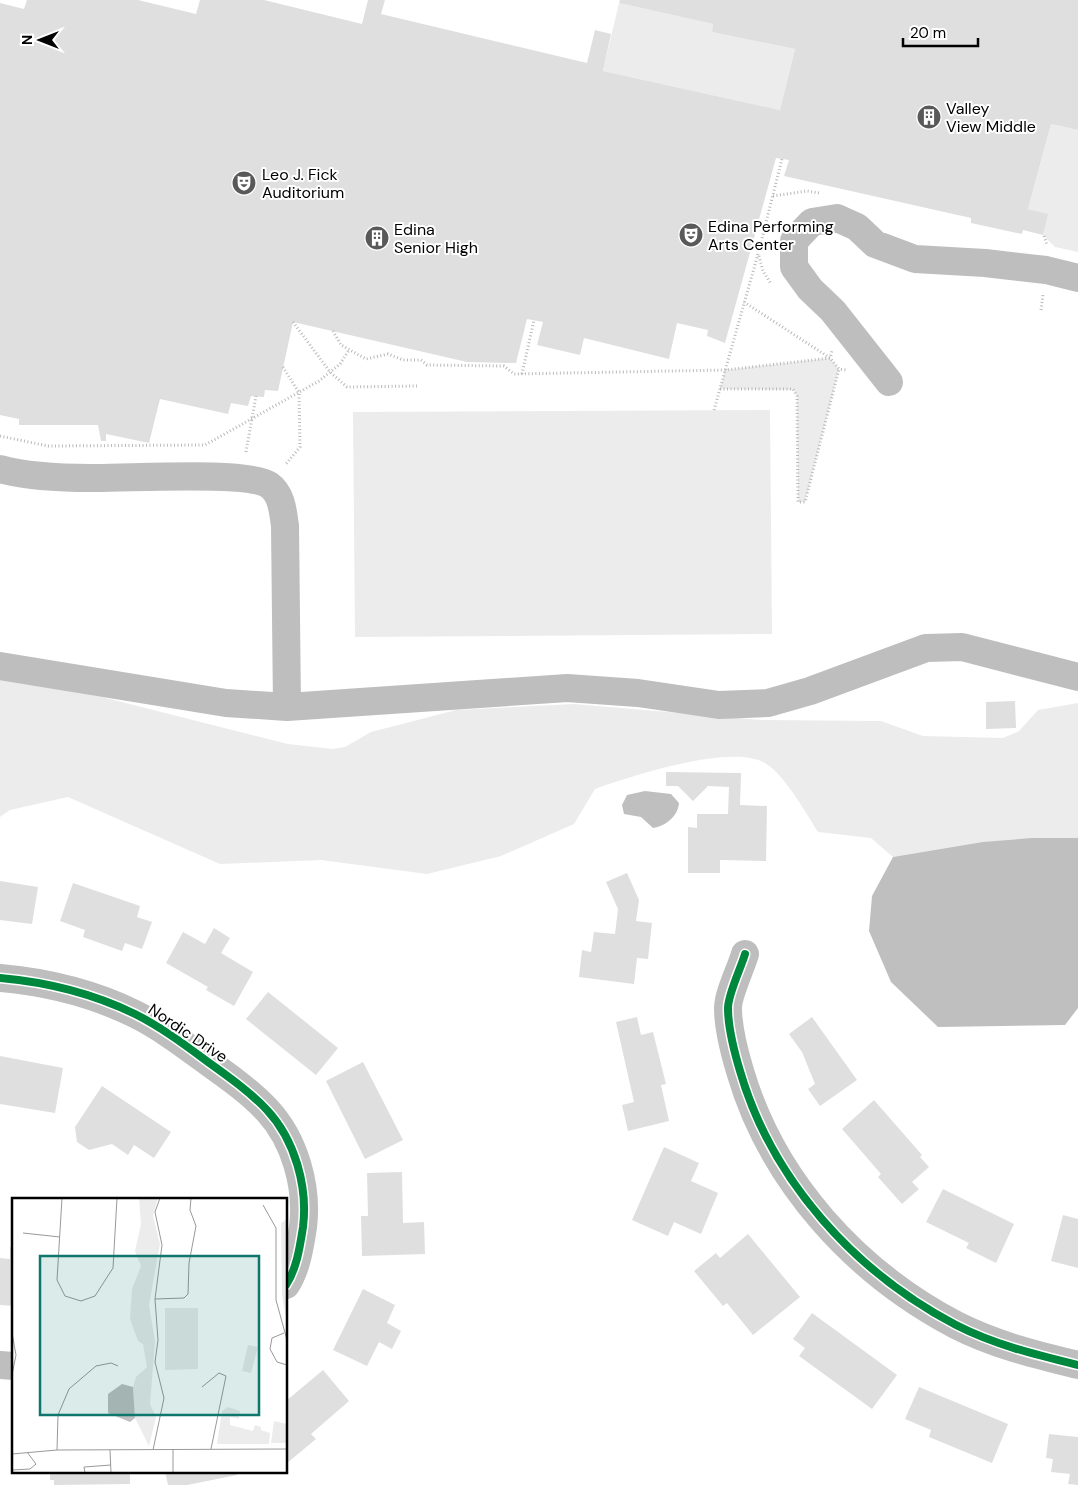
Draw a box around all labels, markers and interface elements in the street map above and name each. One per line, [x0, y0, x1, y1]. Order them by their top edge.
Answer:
north arrow [15, 15, 65, 65]
scale bar [903, 15, 978, 47]
text: 20 m [910, 23, 946, 43]
text: N [18, 35, 36, 45]
place label: Valley View Middle [946, 98, 1036, 137]
building icon: Valley View Middle [916, 104, 942, 130]
place label: Leo J. Fick Auditorium [262, 164, 344, 203]
theatre icon: Leo J. Fick Auditorium [231, 170, 257, 196]
place label: Edina Performing Arts Center [708, 216, 834, 255]
place label: Edina Senior High [394, 219, 478, 258]
theatre icon: Edina Performing Arts Center [678, 222, 704, 248]
building icon: Edina Senior High [364, 225, 390, 251]
street label: Nordic Drive [144, 999, 232, 1067]
inset map [12, 1198, 288, 1472]

